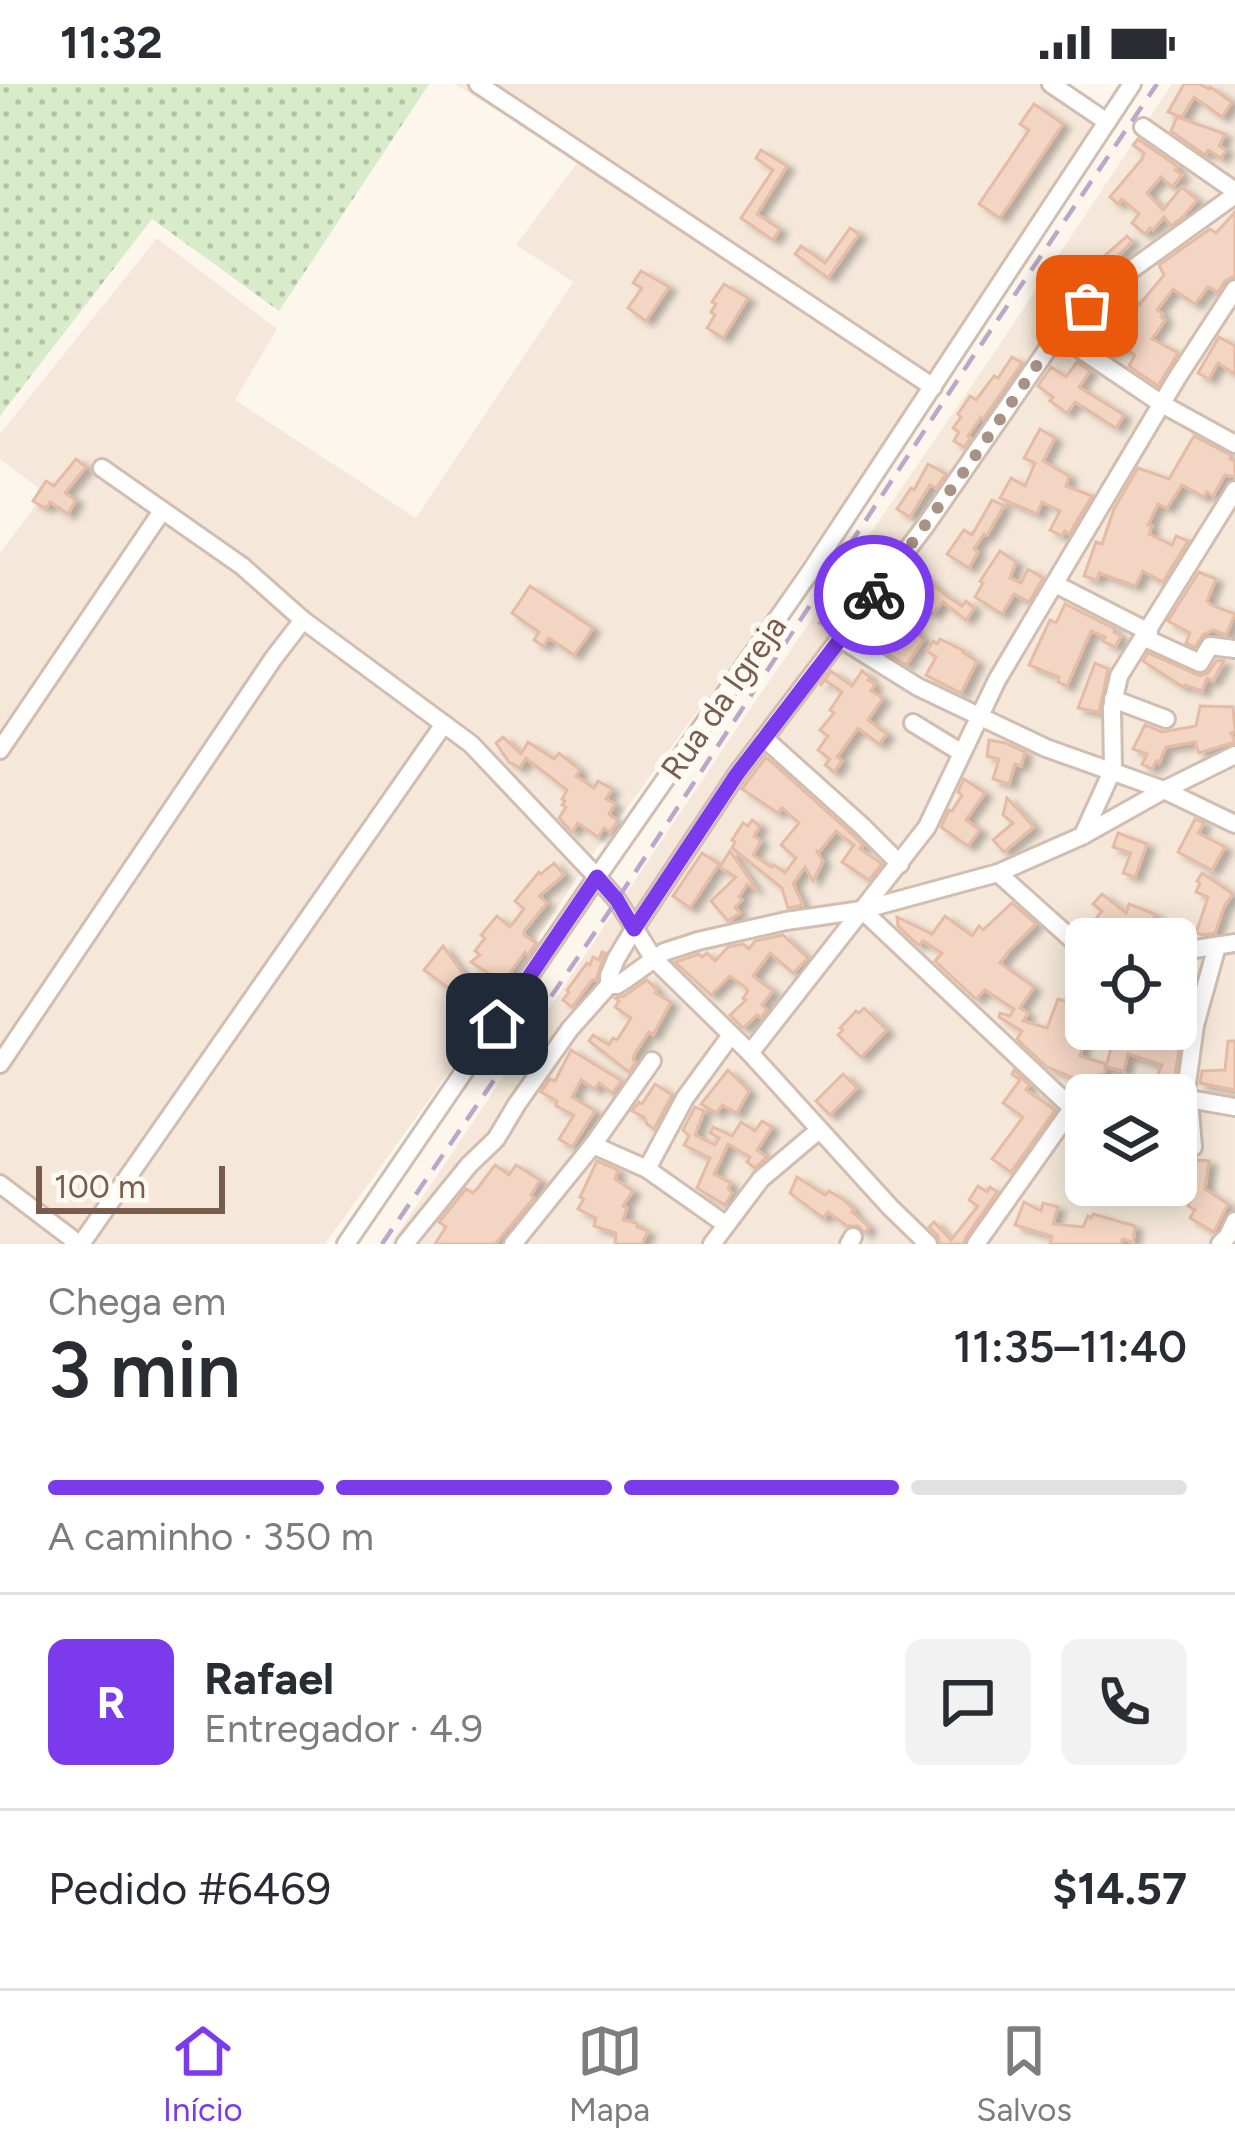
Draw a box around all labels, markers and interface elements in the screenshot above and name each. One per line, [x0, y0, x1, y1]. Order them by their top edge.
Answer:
text: 11:32 [60, 15, 163, 69]
pin [1036, 255, 1138, 357]
icon: bag [1054, 273, 1120, 339]
courier [814, 535, 934, 655]
icon: bike [841, 562, 907, 628]
street label: Rua da Igreja [652, 608, 794, 787]
map controls [1065, 918, 1197, 1206]
button: locate [1065, 918, 1197, 1050]
pin [446, 973, 548, 1075]
icon: home [464, 991, 530, 1057]
button: layers [1065, 1074, 1197, 1206]
scale bar [36, 1160, 225, 1213]
text: 100 m [54, 1167, 146, 1206]
text: Chega em [48, 1278, 226, 1325]
text: 11:35–11:40 [953, 1319, 1187, 1373]
text: 3 min [48, 1323, 241, 1417]
text: A caminho · 350 m [48, 1513, 374, 1560]
button: chat [905, 1639, 1031, 1765]
button: phone [1061, 1639, 1187, 1765]
text: Rafael [204, 1651, 334, 1705]
text: R [96, 1675, 126, 1729]
text: Entregador · 4.9 [204, 1705, 483, 1752]
text: Pedido #6469 [48, 1861, 331, 1915]
text: $14.57 [1052, 1861, 1187, 1915]
tab: Início [163, 2018, 243, 2129]
tab: Mapa [569, 2018, 650, 2129]
tab: Salvos [976, 2018, 1072, 2129]

